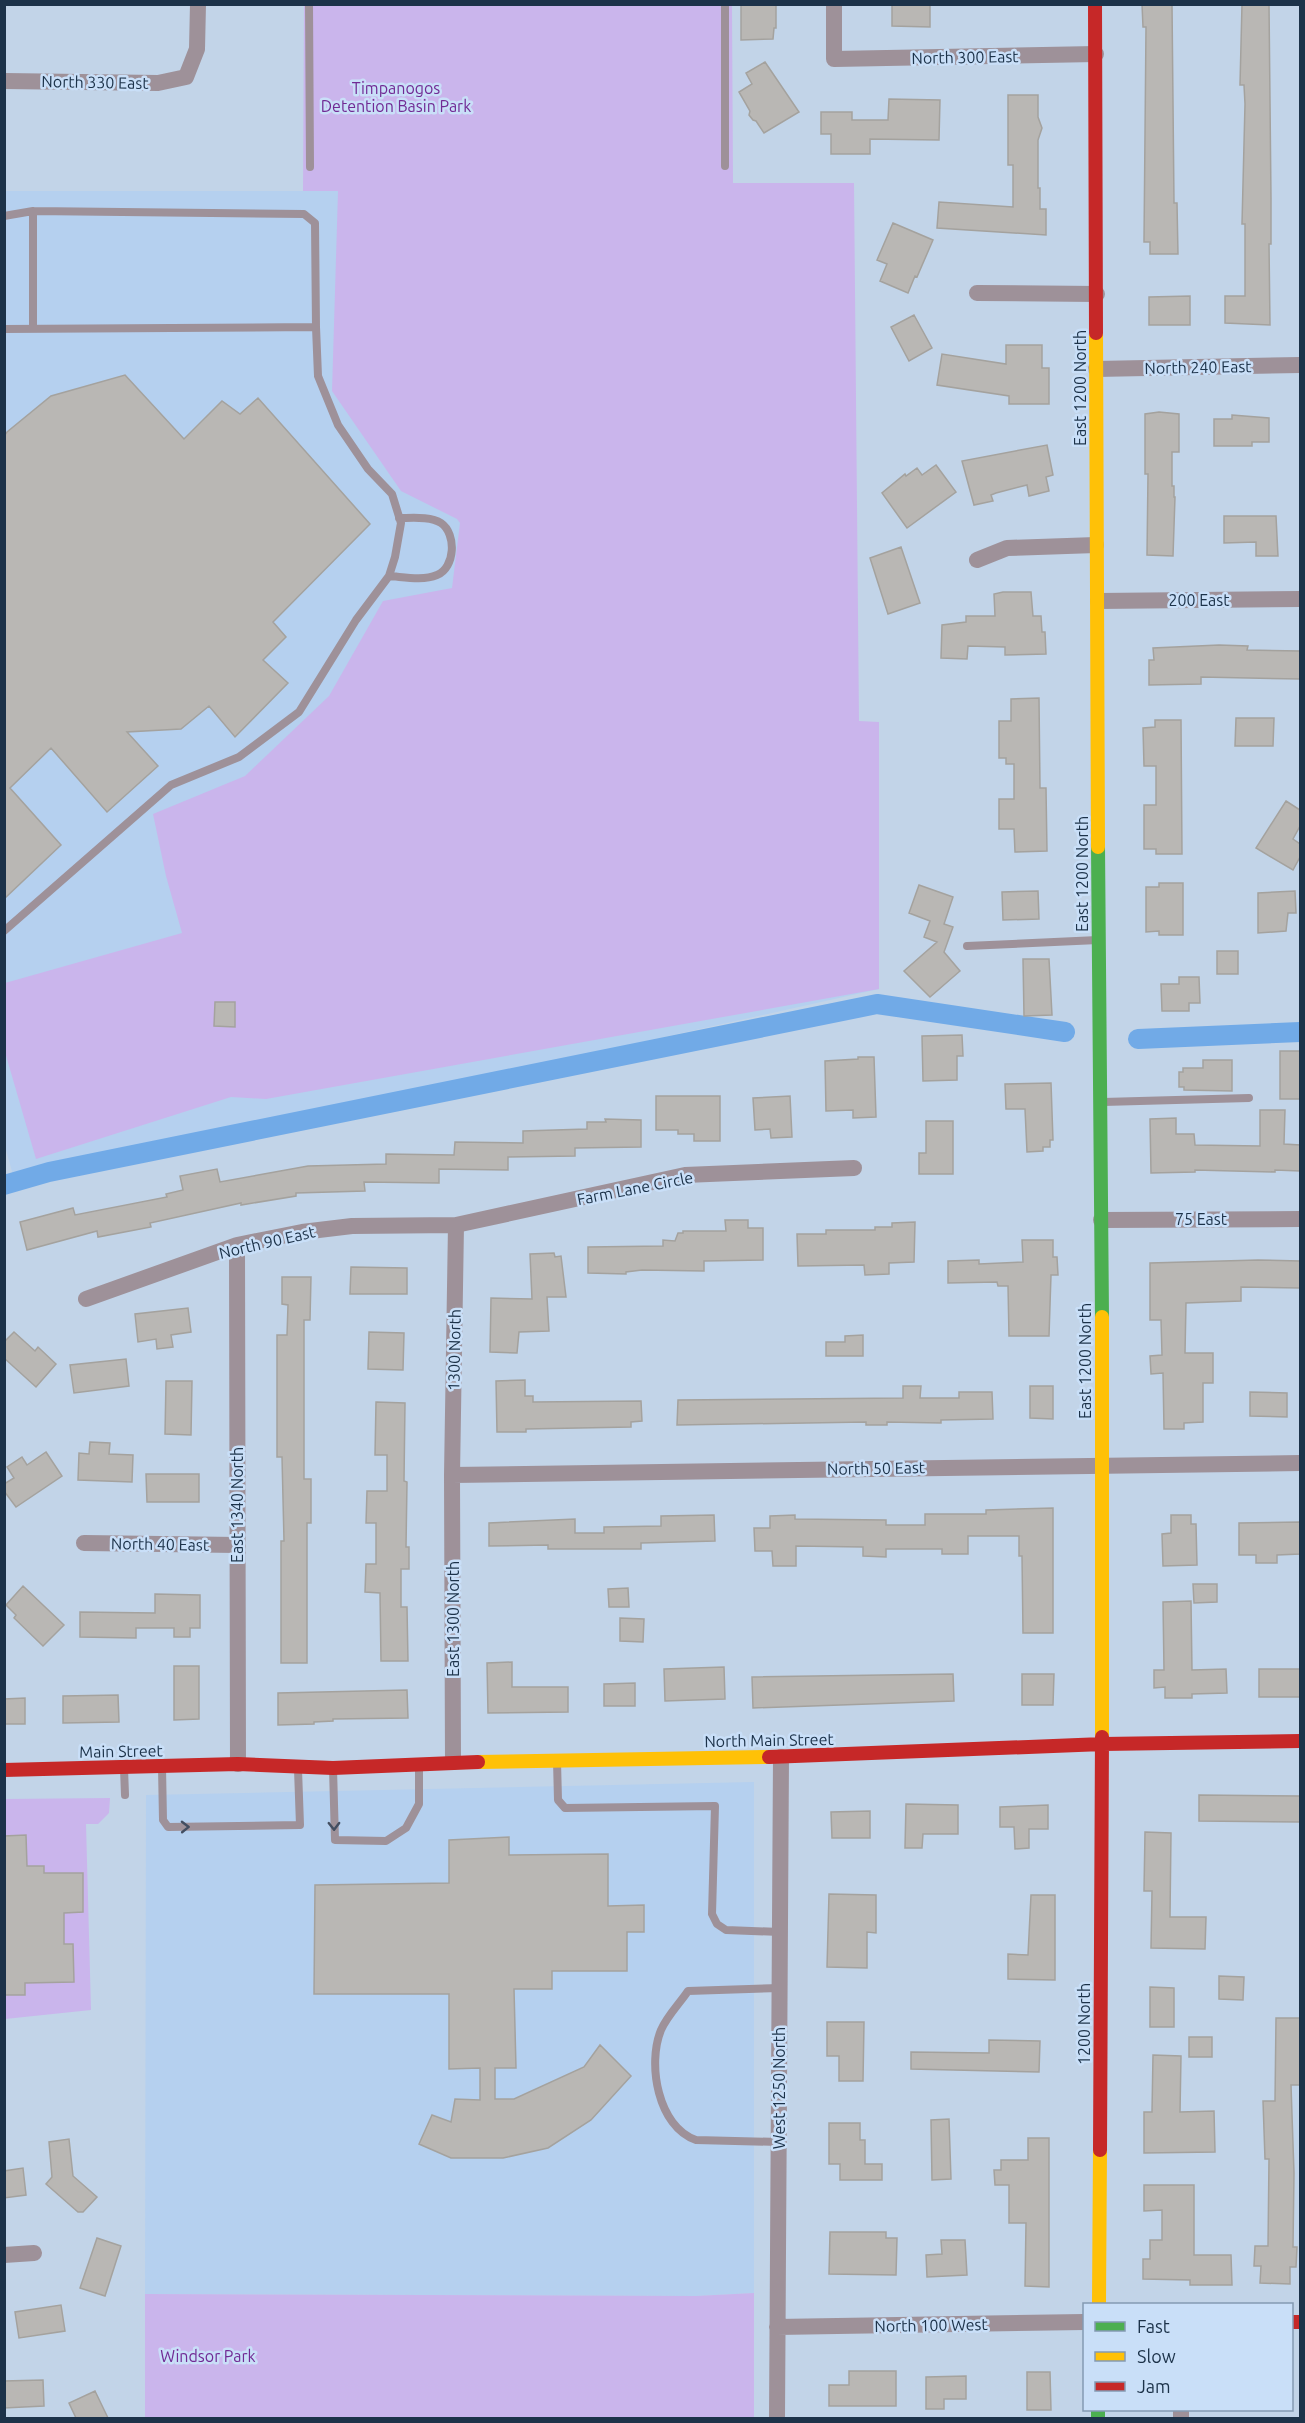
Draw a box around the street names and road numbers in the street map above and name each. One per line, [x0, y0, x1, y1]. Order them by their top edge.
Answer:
street label: North 300 East [911, 47, 1019, 67]
street label: North 330 East [41, 72, 149, 92]
street label: East 1200 North [1071, 330, 1089, 446]
street label: North 240 East [1144, 357, 1252, 377]
street label: 200 East [1168, 591, 1230, 609]
street label: East 1200 North [1073, 816, 1091, 932]
street label: Farm Lane Circle [575, 1168, 695, 1208]
street label: 75 East [1175, 1210, 1228, 1228]
street label: North 90 East [217, 1222, 317, 1262]
street label: East 1200 North [1076, 1303, 1094, 1419]
street label: 1300 North [444, 1309, 464, 1391]
street label: East 1340 North [228, 1447, 246, 1563]
street label: North 50 East [827, 1458, 926, 1478]
street label: North 40 East [111, 1534, 210, 1554]
street label: East 1300 North [444, 1561, 462, 1677]
street label: North Main Street [704, 1730, 835, 1750]
street label: Main Street [79, 1741, 164, 1761]
street label: 1200 North [1075, 1983, 1093, 2065]
street label: West 1250 North [770, 2027, 788, 2149]
street label: North 100 West [874, 2315, 989, 2335]

